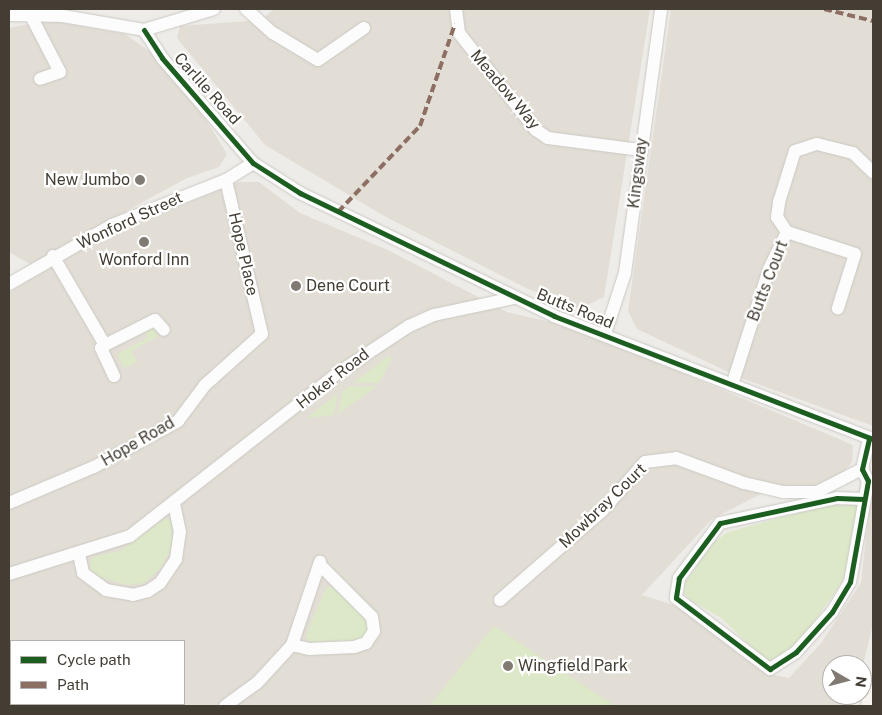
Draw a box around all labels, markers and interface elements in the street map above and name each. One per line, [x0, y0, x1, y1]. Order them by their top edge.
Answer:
street label: Meadow Way [466, 46, 544, 134]
street label: Carlile Road [170, 49, 244, 129]
street label: Kingsway [624, 136, 652, 210]
place label: New Jumbo [45, 170, 130, 190]
marker: New Jumbo [134, 174, 146, 186]
street label: Wonford Street [74, 188, 186, 254]
street label: Hope Place [224, 210, 262, 298]
marker: Wonford Inn [138, 236, 150, 248]
street label: Butts Court [744, 238, 792, 324]
place label: Wonford Inn [99, 250, 189, 270]
place label: Dene Court [306, 276, 390, 296]
marker: Dene Court [290, 280, 302, 292]
street label: Butts Road [534, 285, 616, 333]
street label: Hoker Road [293, 345, 373, 413]
street label: Hope Road [98, 413, 178, 471]
street label: Mowbray Court [555, 460, 651, 552]
legend [10, 640, 185, 705]
text: Cycle path [57, 651, 131, 668]
north arrow [822, 655, 872, 705]
place label: Wingfield Park [518, 656, 628, 676]
marker: Wingfield Park [502, 660, 514, 672]
text: N [852, 675, 870, 688]
text: Path [57, 676, 89, 693]

